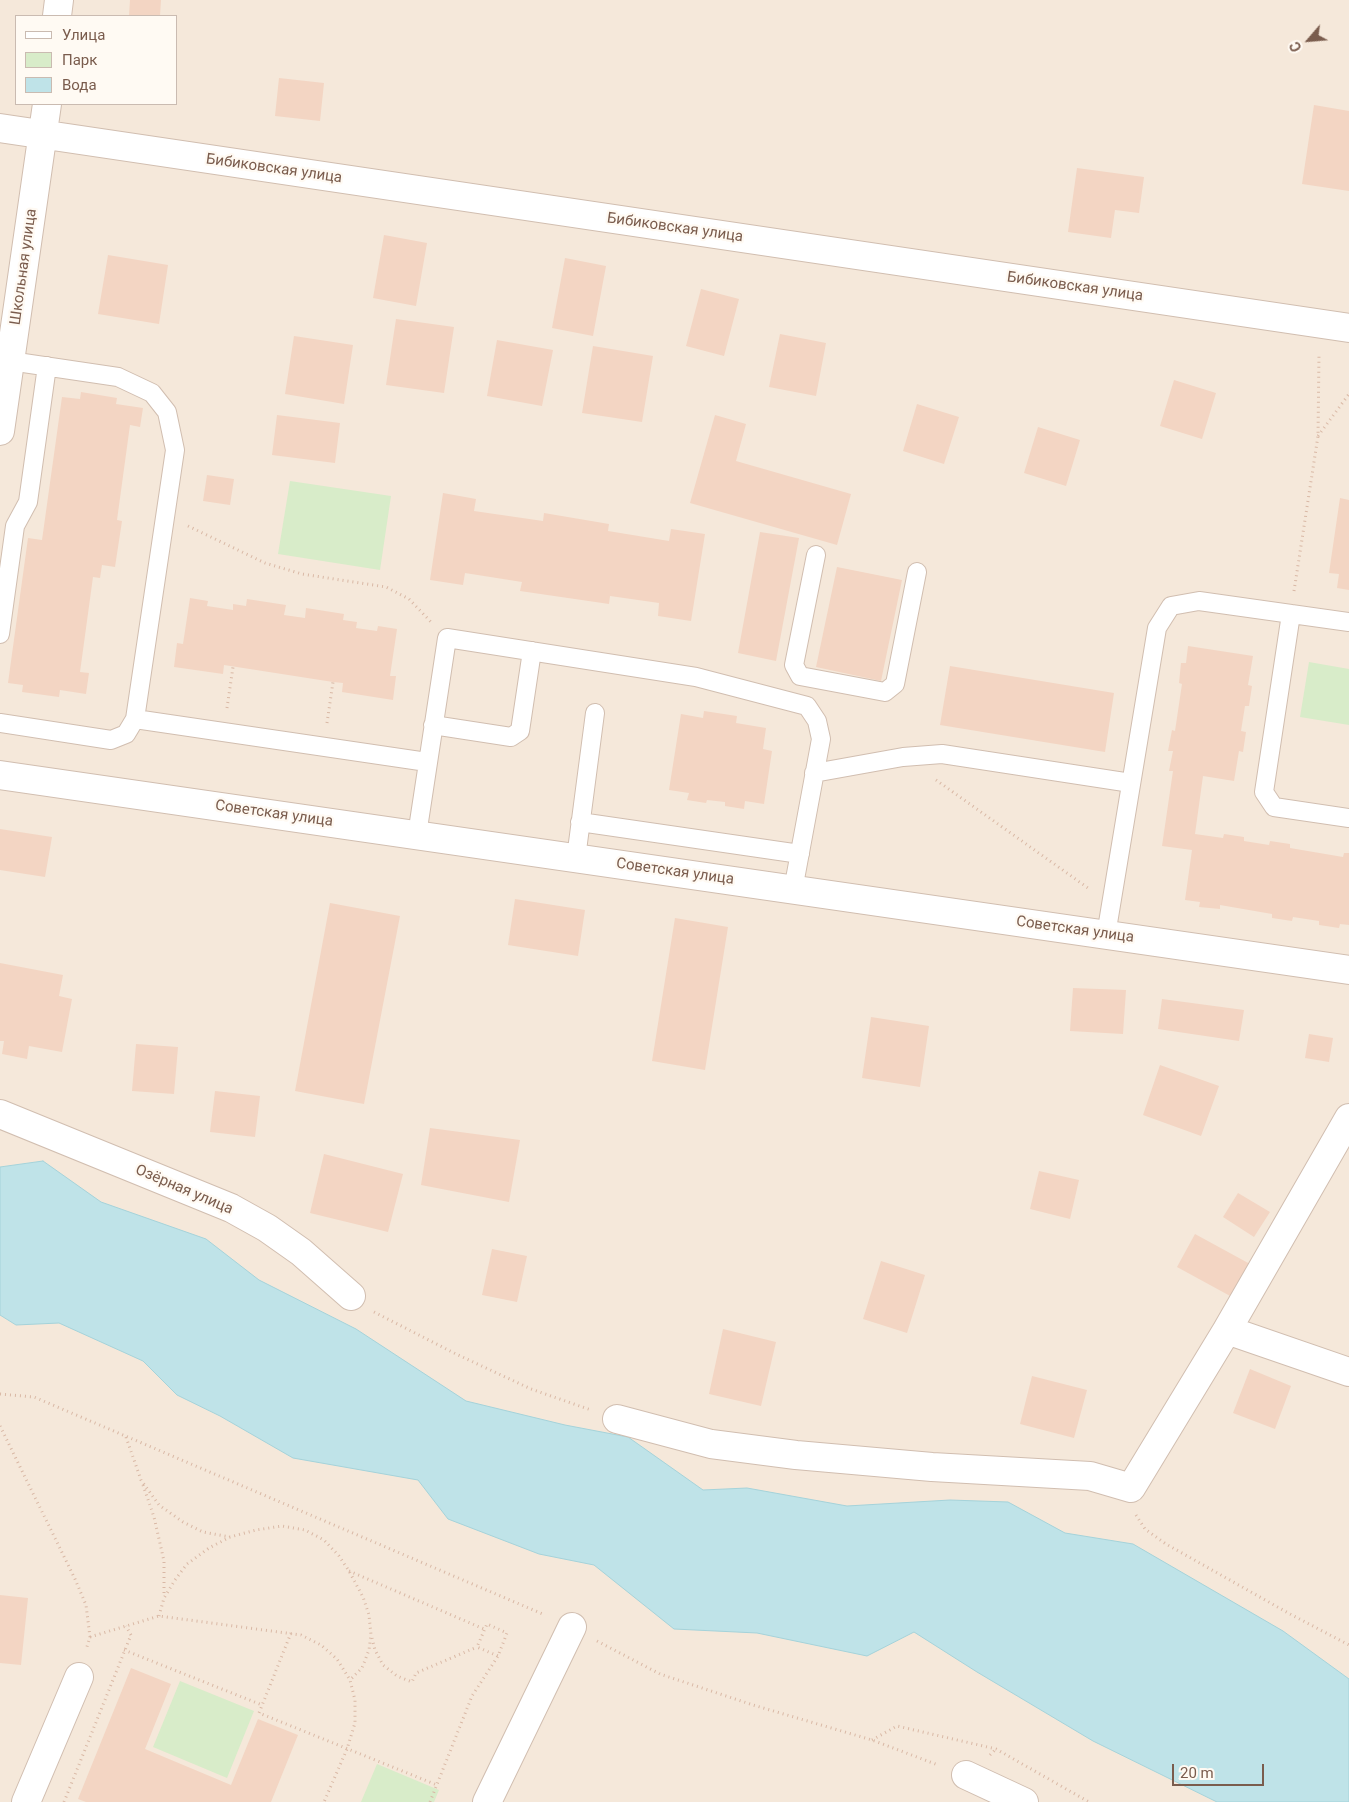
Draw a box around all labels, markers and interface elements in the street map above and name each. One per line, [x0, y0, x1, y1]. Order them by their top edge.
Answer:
legend [15, 15, 178, 105]
north arrow [1284, 15, 1334, 65]
text: Улица [62, 26, 105, 44]
text: С [1286, 39, 1305, 55]
text: Парк [62, 51, 97, 69]
text: Вода [62, 76, 97, 94]
street label: Бибиковская улица [205, 151, 343, 187]
street label: Школьная улица [7, 208, 41, 326]
street label: Бибиковская улица [606, 210, 744, 246]
street label: Бибиковская улица [1006, 269, 1144, 305]
street label: Советская улица [214, 797, 334, 831]
street label: Советская улица [615, 855, 735, 889]
street label: Советская улица [1015, 913, 1135, 947]
street label: Озёрная улица [133, 1161, 235, 1219]
scale bar [1174, 1754, 1266, 1786]
text: 20 m [1180, 1764, 1214, 1782]

